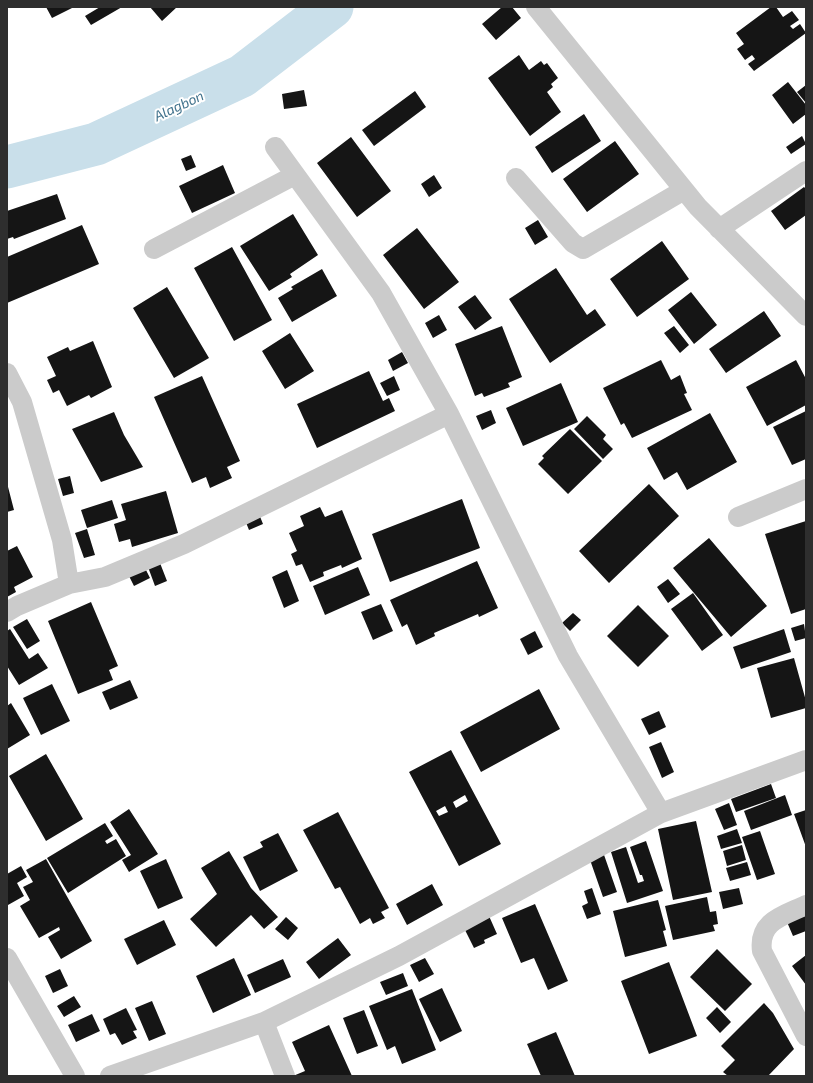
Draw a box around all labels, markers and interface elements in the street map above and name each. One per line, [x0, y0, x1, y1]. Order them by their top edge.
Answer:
water label: Alagbon [152, 87, 206, 125]

